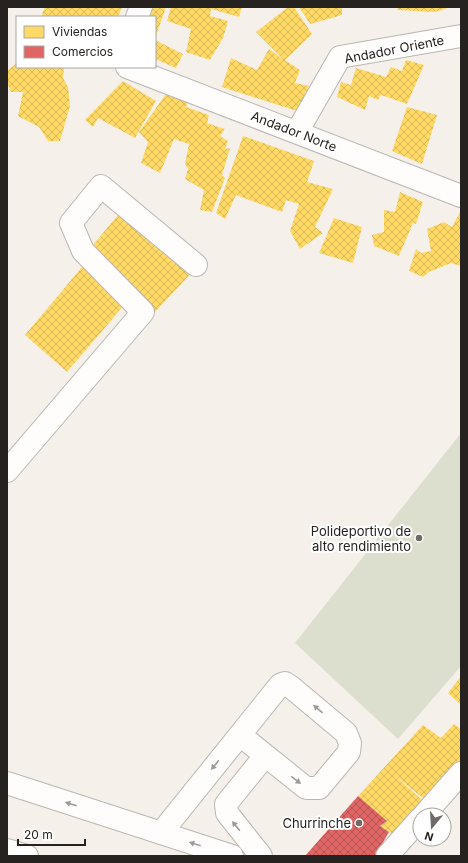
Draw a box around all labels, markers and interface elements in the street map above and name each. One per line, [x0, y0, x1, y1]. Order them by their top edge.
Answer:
legend [16, 16, 156, 68]
text: Viviendas [52, 24, 107, 39]
street label: Andador Oriente [343, 31, 445, 67]
text: Comercios [52, 44, 113, 59]
street label: Andador Norte [249, 107, 339, 155]
place label: Polideportivo de alto rendimiento [311, 523, 411, 554]
marker: Polideportivo de alto rendimiento [414, 533, 424, 543]
one-way arrow [312, 705, 323, 714]
one-way arrow [211, 760, 220, 770]
one-way arrow [290, 776, 301, 784]
one-way arrow [65, 801, 77, 807]
north arrow [412, 807, 452, 847]
place label: Churrinche [282, 815, 351, 831]
marker: Churrinche [354, 818, 364, 828]
one-way arrow [232, 820, 241, 831]
scale bar [18, 821, 85, 847]
text: 20 m [24, 827, 53, 842]
text: N [423, 829, 435, 844]
one-way arrow [189, 841, 201, 847]

